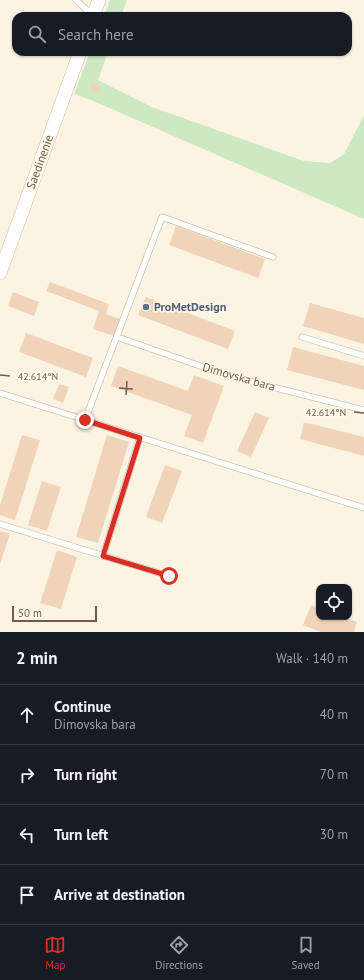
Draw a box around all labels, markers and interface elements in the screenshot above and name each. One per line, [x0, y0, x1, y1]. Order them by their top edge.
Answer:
search box [12, 12, 352, 56]
icon: search [26, 23, 48, 45]
text: Search here [58, 25, 134, 44]
street label: Saedinenie [23, 133, 56, 191]
place label: ProMetDesign [154, 299, 226, 314]
marker: ProMetDesign [141, 302, 151, 312]
street label: Dimovska bara [201, 359, 277, 394]
text: 42.614°N [18, 370, 58, 383]
text: 42.614°N [306, 406, 346, 419]
route end [76, 411, 94, 429]
route start [160, 567, 178, 585]
map controls [316, 584, 352, 620]
button: locate [316, 584, 352, 620]
scale bar [12, 604, 97, 623]
text: 50 m [18, 606, 42, 620]
text: 2 min [16, 647, 57, 669]
text: Walk · 140 m [276, 650, 348, 667]
text: Continue [54, 697, 111, 716]
icon: ahead [16, 704, 38, 726]
text: 40 m [320, 706, 348, 723]
text: Dimovska bara [54, 716, 136, 733]
icon: right [16, 764, 38, 786]
text: Turn right [54, 765, 117, 784]
text: 70 m [320, 766, 348, 783]
icon: left [16, 824, 38, 846]
text: Turn left [54, 825, 108, 844]
text: 30 m [320, 826, 348, 843]
icon: arrive [16, 884, 38, 906]
text: Arrive at destination [54, 885, 185, 904]
tab: Map [44, 934, 66, 972]
tab: Directions [155, 934, 203, 972]
tab: Saved [292, 934, 320, 972]

